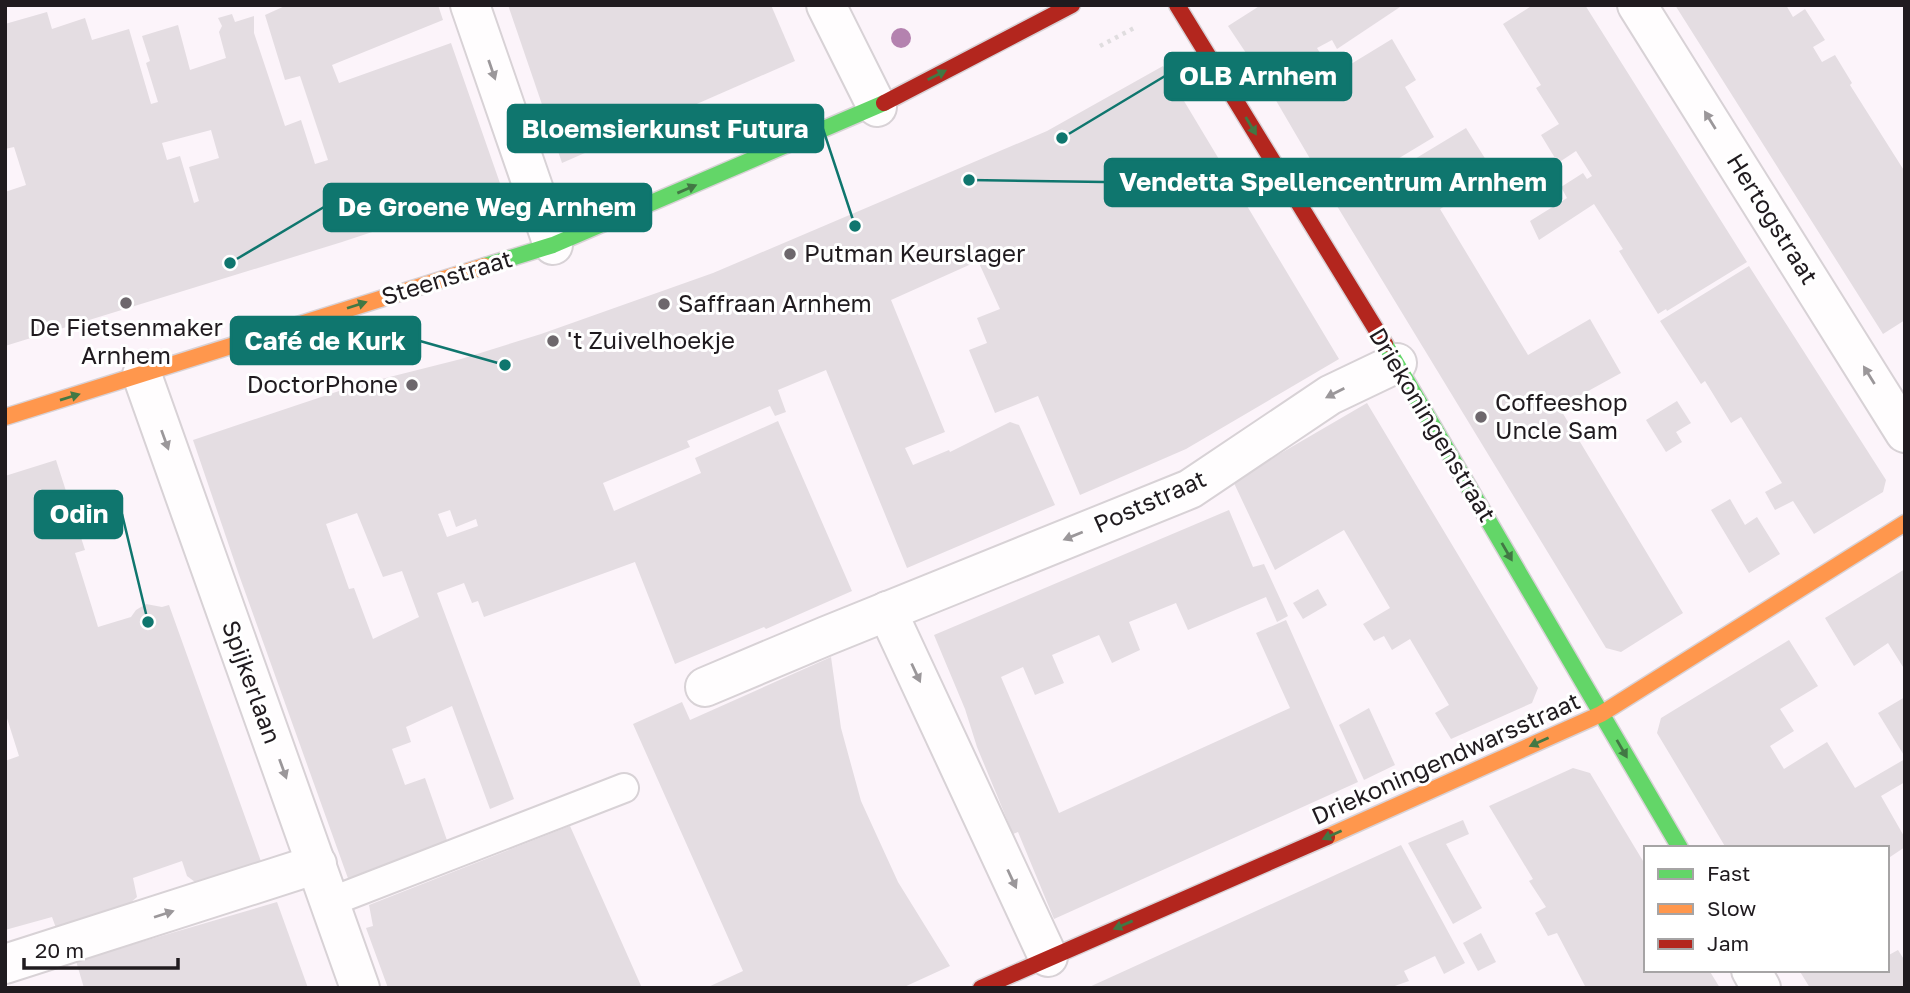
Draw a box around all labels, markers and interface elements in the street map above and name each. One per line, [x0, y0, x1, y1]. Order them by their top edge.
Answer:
callout: OLB Arnhem [1165, 53, 1351, 100]
one-way arrow [487, 59, 498, 80]
text: OLB Arnhem [1179, 60, 1337, 91]
one-way arrow [927, 70, 947, 81]
callout: Bloemsierkunst Futura [508, 105, 823, 152]
one-way arrow [1703, 110, 1716, 129]
text: Bloemsierkunst Futura [521, 113, 809, 144]
one-way arrow [1245, 117, 1258, 136]
street label: Hertogstraat [1722, 147, 1825, 289]
callout: Vendetta Spellencentrum Arnhem [1105, 159, 1561, 206]
text: Vendetta Spellencentrum Arnhem [1119, 166, 1547, 197]
one-way arrow [676, 183, 697, 194]
callout: De Groene Weg Arnhem [324, 184, 651, 231]
text: De Groene Weg Arnhem [338, 191, 636, 222]
place label: Putman Keurslager [804, 238, 1025, 267]
street label: Steenstraat [378, 243, 515, 310]
marker: Putman Keurslager [782, 246, 798, 262]
place label: Saffraan Arnhem [678, 288, 872, 317]
marker: De Fietsenmaker Arnhem [118, 295, 134, 311]
marker: Saffraan Arnhem [656, 296, 672, 312]
one-way arrow [347, 300, 368, 310]
place label: De Fietsenmaker Arnhem [29, 312, 223, 369]
callout: Café de Kurk [231, 317, 420, 364]
street label: Driekoningenstraat [1364, 322, 1503, 527]
text: Café de Kurk [244, 325, 406, 356]
place label: 't Zuivelhoekje [567, 325, 735, 354]
marker: 't Zuivelhoekje [545, 333, 561, 349]
one-way arrow [1862, 366, 1875, 385]
place label: DoctorPhone [247, 369, 398, 398]
marker: DoctorPhone [404, 377, 420, 393]
one-way arrow [1325, 387, 1345, 398]
place label: Coffeeshop Uncle Sam [1495, 387, 1627, 444]
one-way arrow [60, 392, 81, 402]
marker: Coffeeshop Uncle Sam [1473, 409, 1489, 425]
one-way arrow [159, 429, 170, 450]
street label: Poststraat [1089, 463, 1210, 538]
callout: Odin [35, 491, 122, 538]
text: Odin [50, 498, 108, 529]
one-way arrow [1062, 531, 1083, 542]
one-way arrow [1501, 543, 1513, 562]
street label: Spijkerlaan [217, 616, 288, 747]
one-way arrow [910, 663, 922, 683]
street label: Driekoningendwarsstraat [1307, 685, 1584, 830]
one-way arrow [1529, 736, 1549, 748]
one-way arrow [1616, 739, 1628, 758]
one-way arrow [277, 759, 288, 780]
one-way arrow [1321, 830, 1342, 841]
legend [1644, 846, 1889, 972]
text: Fast [1707, 860, 1750, 886]
one-way arrow [1006, 869, 1017, 890]
text: Slow [1707, 895, 1756, 921]
one-way arrow [153, 908, 174, 918]
one-way arrow [1112, 920, 1133, 931]
scale bar [24, 926, 178, 970]
text: Jam [1707, 930, 1749, 956]
text: 20 m [35, 937, 84, 963]

